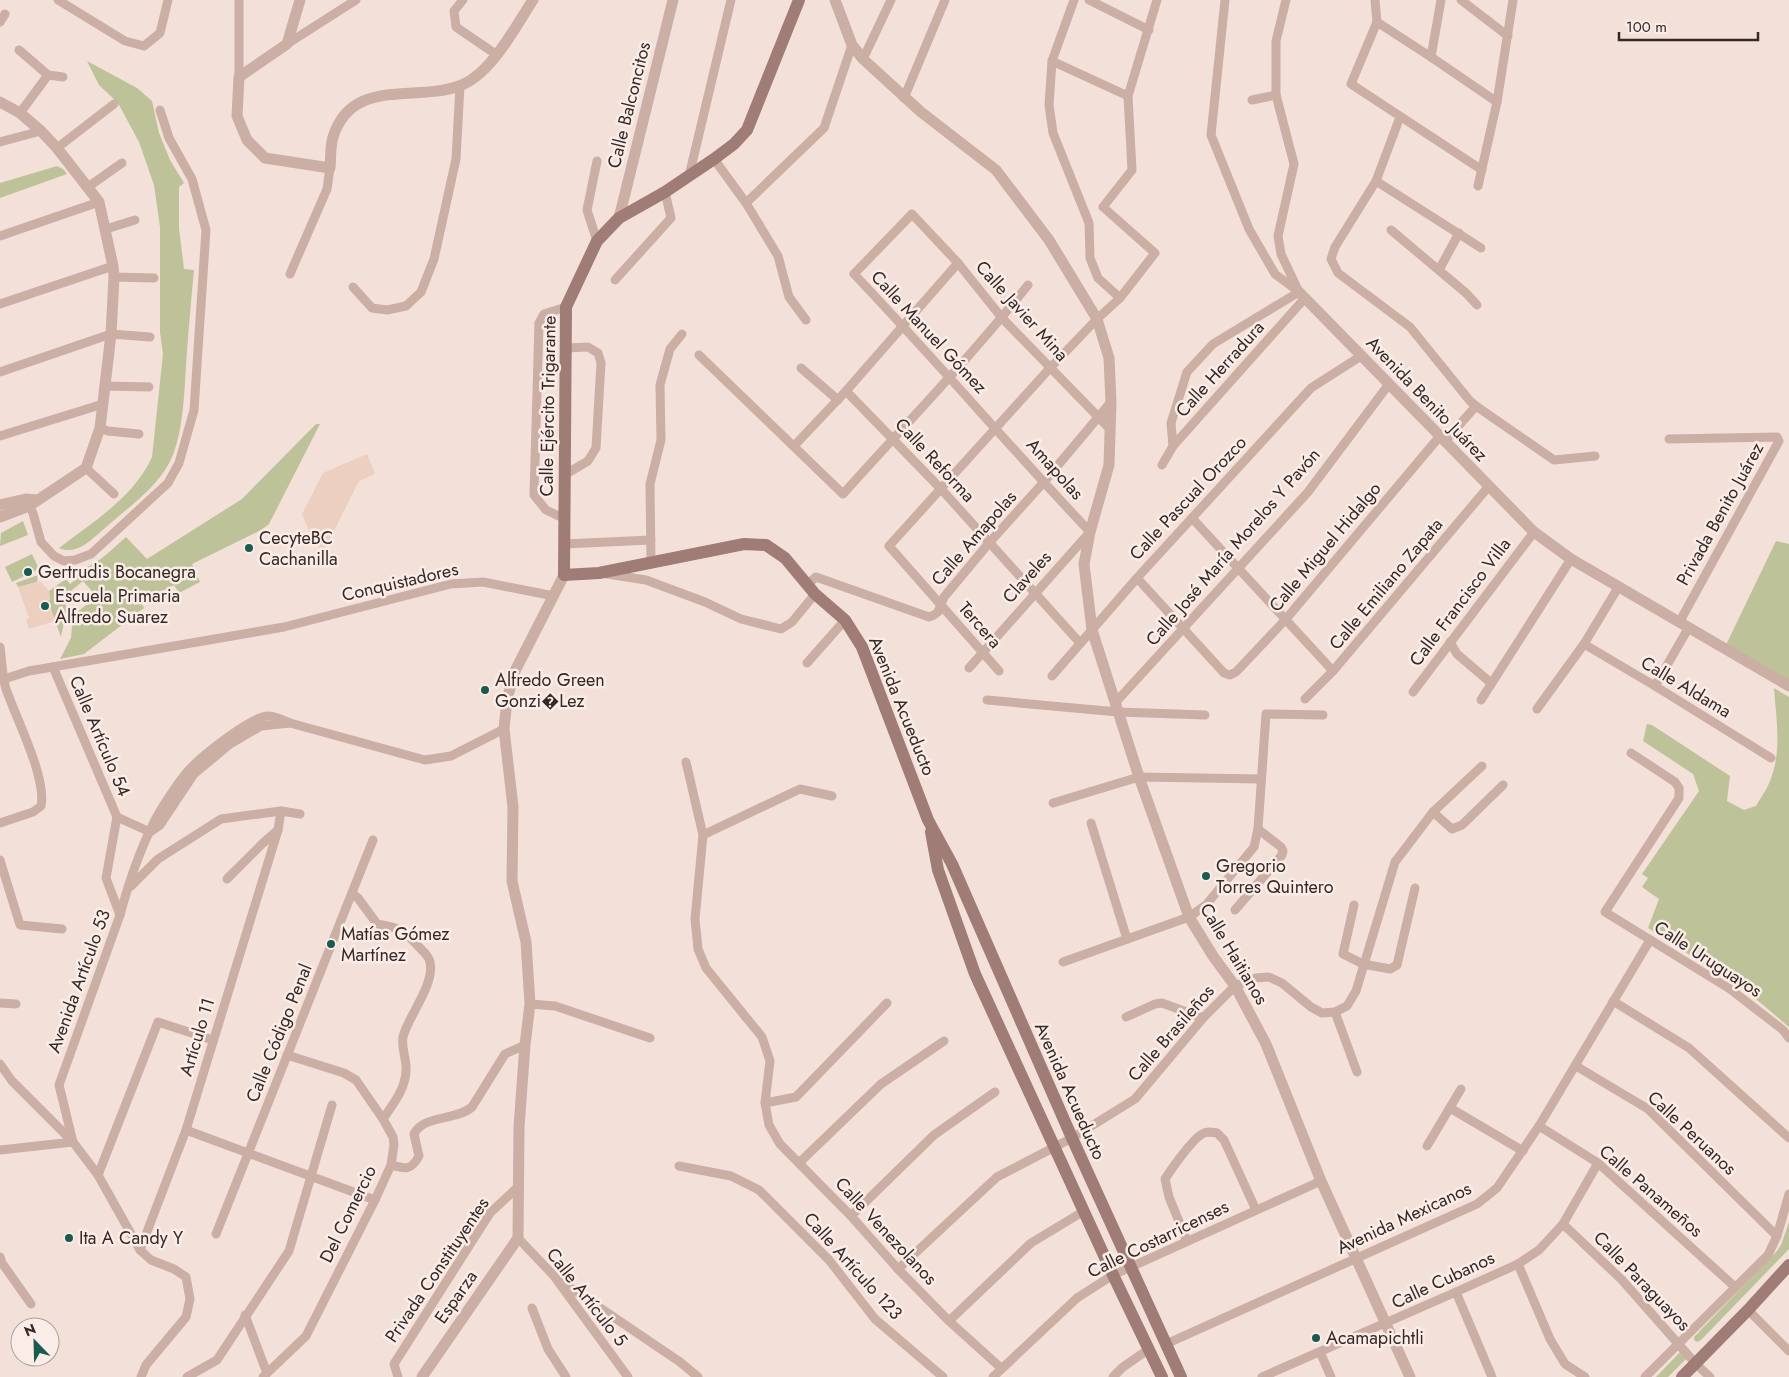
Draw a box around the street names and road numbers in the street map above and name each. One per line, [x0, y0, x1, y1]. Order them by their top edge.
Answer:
street label: Calle Balconcitos [601, 39, 657, 171]
street label: Calle Javier Mina [970, 255, 1074, 367]
street label: Calle Manuel Gómez [865, 265, 994, 400]
street label: Calle Ejército Trigarante [533, 315, 563, 497]
street label: Calle Herradura [1170, 315, 1270, 423]
street label: Avenida Benito Juárez [1360, 331, 1494, 468]
street label: Calle Reforma [889, 412, 981, 508]
street label: Calle Pascual Orozco [1123, 430, 1253, 566]
street label: Amapolas [1020, 433, 1090, 505]
street label: Privada Benito Juárez [1670, 437, 1770, 590]
street label: Calle José María Morelos Y Pavón [1140, 442, 1326, 652]
street label: Calle Miguel Hidalgo [1263, 476, 1387, 618]
street label: Calle Amapolas [925, 485, 1023, 591]
street label: Calle Emiliano Zapata [1323, 512, 1449, 656]
street label: Calle Francisco Villa [1403, 532, 1517, 672]
street label: Claveles [996, 545, 1058, 609]
street label: Conquistadores [339, 556, 461, 608]
street label: Tercera [952, 596, 1008, 654]
street label: Avenida Acueducto [862, 633, 942, 780]
street label: Calle Aldama [1636, 650, 1736, 724]
street label: Calle Artículo 54 [63, 672, 137, 800]
street label: Calle Haitianos [1193, 898, 1275, 1010]
street label: Avenida Artículo 53 [41, 906, 117, 1056]
street label: Calle Uruguayos [1649, 914, 1767, 1004]
street label: Calle Código Penal [239, 960, 319, 1106]
street label: Calle Brasileños [1122, 979, 1220, 1087]
street label: Artículo 11 [173, 995, 221, 1079]
street label: Avenida Acueducto [1028, 1018, 1112, 1164]
street label: Calle Peruanos [1642, 1085, 1742, 1181]
street label: Calle Panameños [1593, 1139, 1709, 1243]
street label: Del Comercio [313, 1161, 383, 1267]
street label: Calle Venezolanos [829, 1171, 943, 1291]
street label: Avenida Mexicanos [1332, 1175, 1476, 1261]
street label: Privada Constituyentes [379, 1192, 495, 1348]
street label: Calle Costarricenses [1083, 1193, 1233, 1285]
street label: Calle Artículo 123 [798, 1207, 908, 1326]
street label: Calle Paraguayos [1588, 1225, 1696, 1337]
street label: Calle Artículo 5 [540, 1242, 634, 1352]
street label: Calle Cubanos [1387, 1245, 1499, 1315]
street label: Esparza [428, 1265, 484, 1329]

